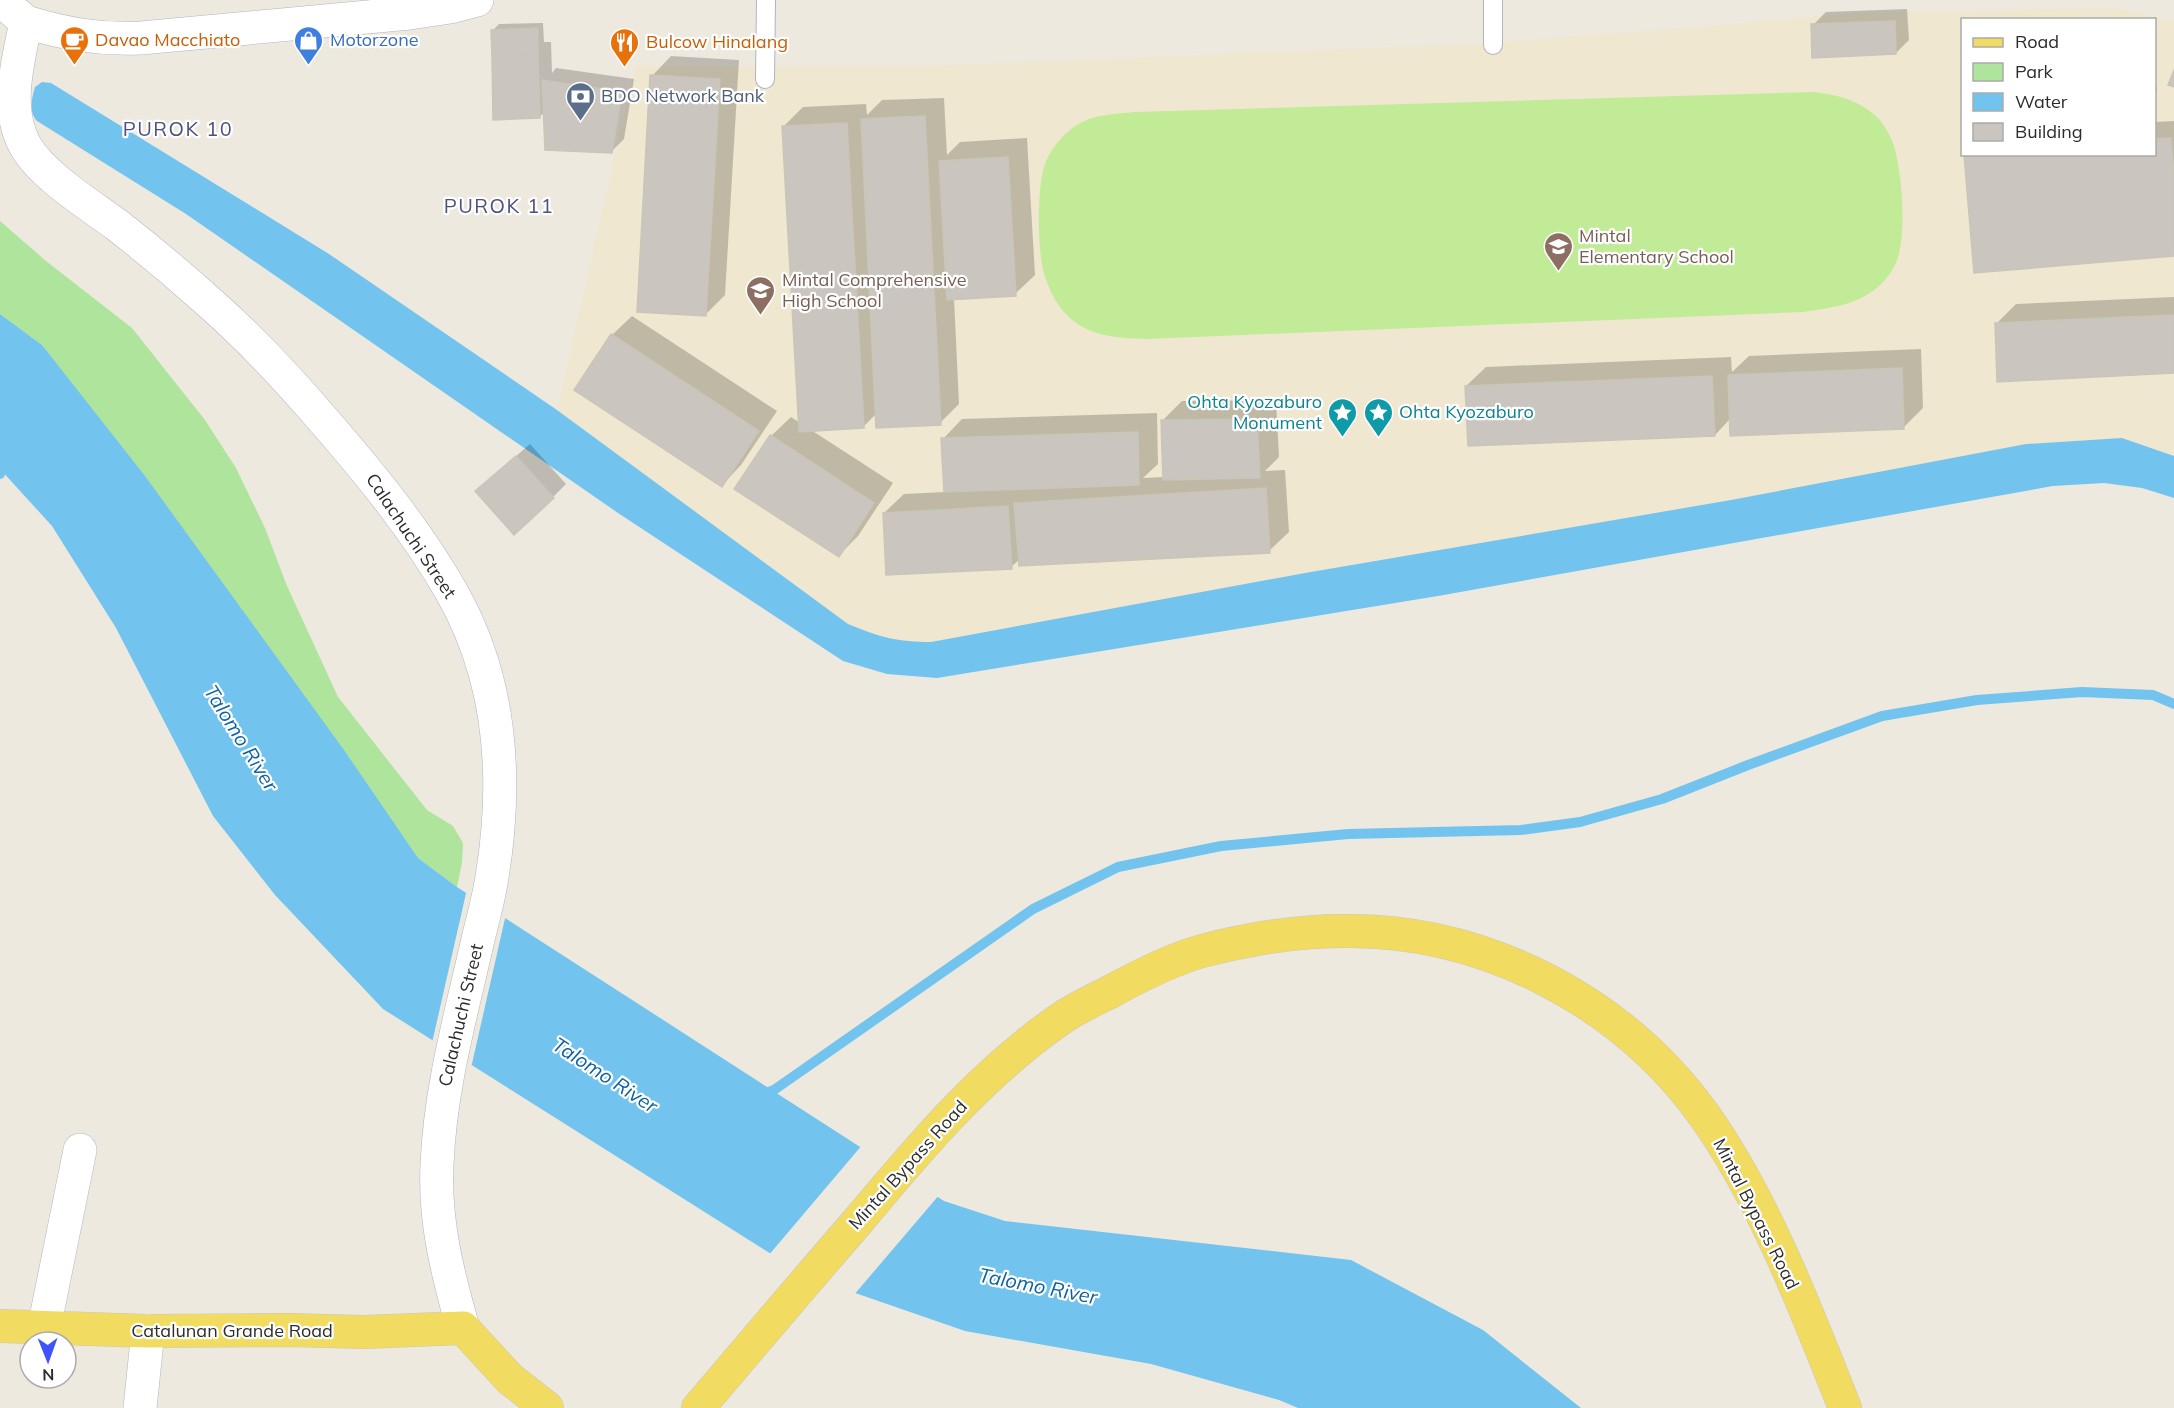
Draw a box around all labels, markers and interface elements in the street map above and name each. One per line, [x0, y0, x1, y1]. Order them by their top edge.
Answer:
legend [1961, 18, 2156, 156]
cafe icon: Davao Macchiato [58, 24, 90, 66]
shop icon: Motorzone [293, 24, 325, 66]
restaurant icon: Bulcow Hinalang [609, 26, 641, 68]
place label: Davao Macchiato [95, 28, 240, 51]
place label: Motorzone [330, 28, 418, 51]
place label: Bulcow Hinalang [646, 30, 788, 53]
text: Road [2015, 30, 2059, 53]
text: Park [2015, 60, 2054, 83]
bank icon: BDO Network Bank [564, 80, 596, 122]
place label: BDO Network Bank [601, 84, 765, 107]
text: Water [2015, 90, 2068, 113]
district label: PUROK 10 [123, 116, 233, 141]
text: Building [2015, 120, 2083, 143]
district label: PUROK 11 [444, 193, 554, 218]
place label: Mintal Elementary School [1579, 224, 1734, 268]
school or university icon: Mintal Elementary School [1542, 230, 1574, 272]
place label: Mintal Comprehensive High School [782, 268, 966, 312]
school or university icon: Mintal Comprehensive High School [745, 274, 777, 316]
place label: Ohta Kyozaburo Monument [1187, 390, 1322, 434]
place icon: Ohta Kyozaburo Monument [1327, 396, 1359, 438]
place icon: Ohta Kyozaburo [1362, 396, 1394, 438]
place label: Ohta Kyozaburo [1399, 400, 1534, 423]
street label: Calachuchi Street [361, 469, 462, 603]
water label: Talomo River [199, 680, 284, 796]
street label: Calachuchi Street [433, 941, 488, 1089]
water label: Talomo River [548, 1031, 663, 1118]
street label: Mintal Bypass Road [843, 1095, 972, 1234]
street label: Mintal Bypass Road [1708, 1134, 1804, 1293]
water label: Talomo River [977, 1262, 1100, 1309]
street label: Catalunan Grande Road [131, 1319, 333, 1342]
north arrow [18, 1330, 78, 1390]
text: N [42, 1365, 54, 1385]

